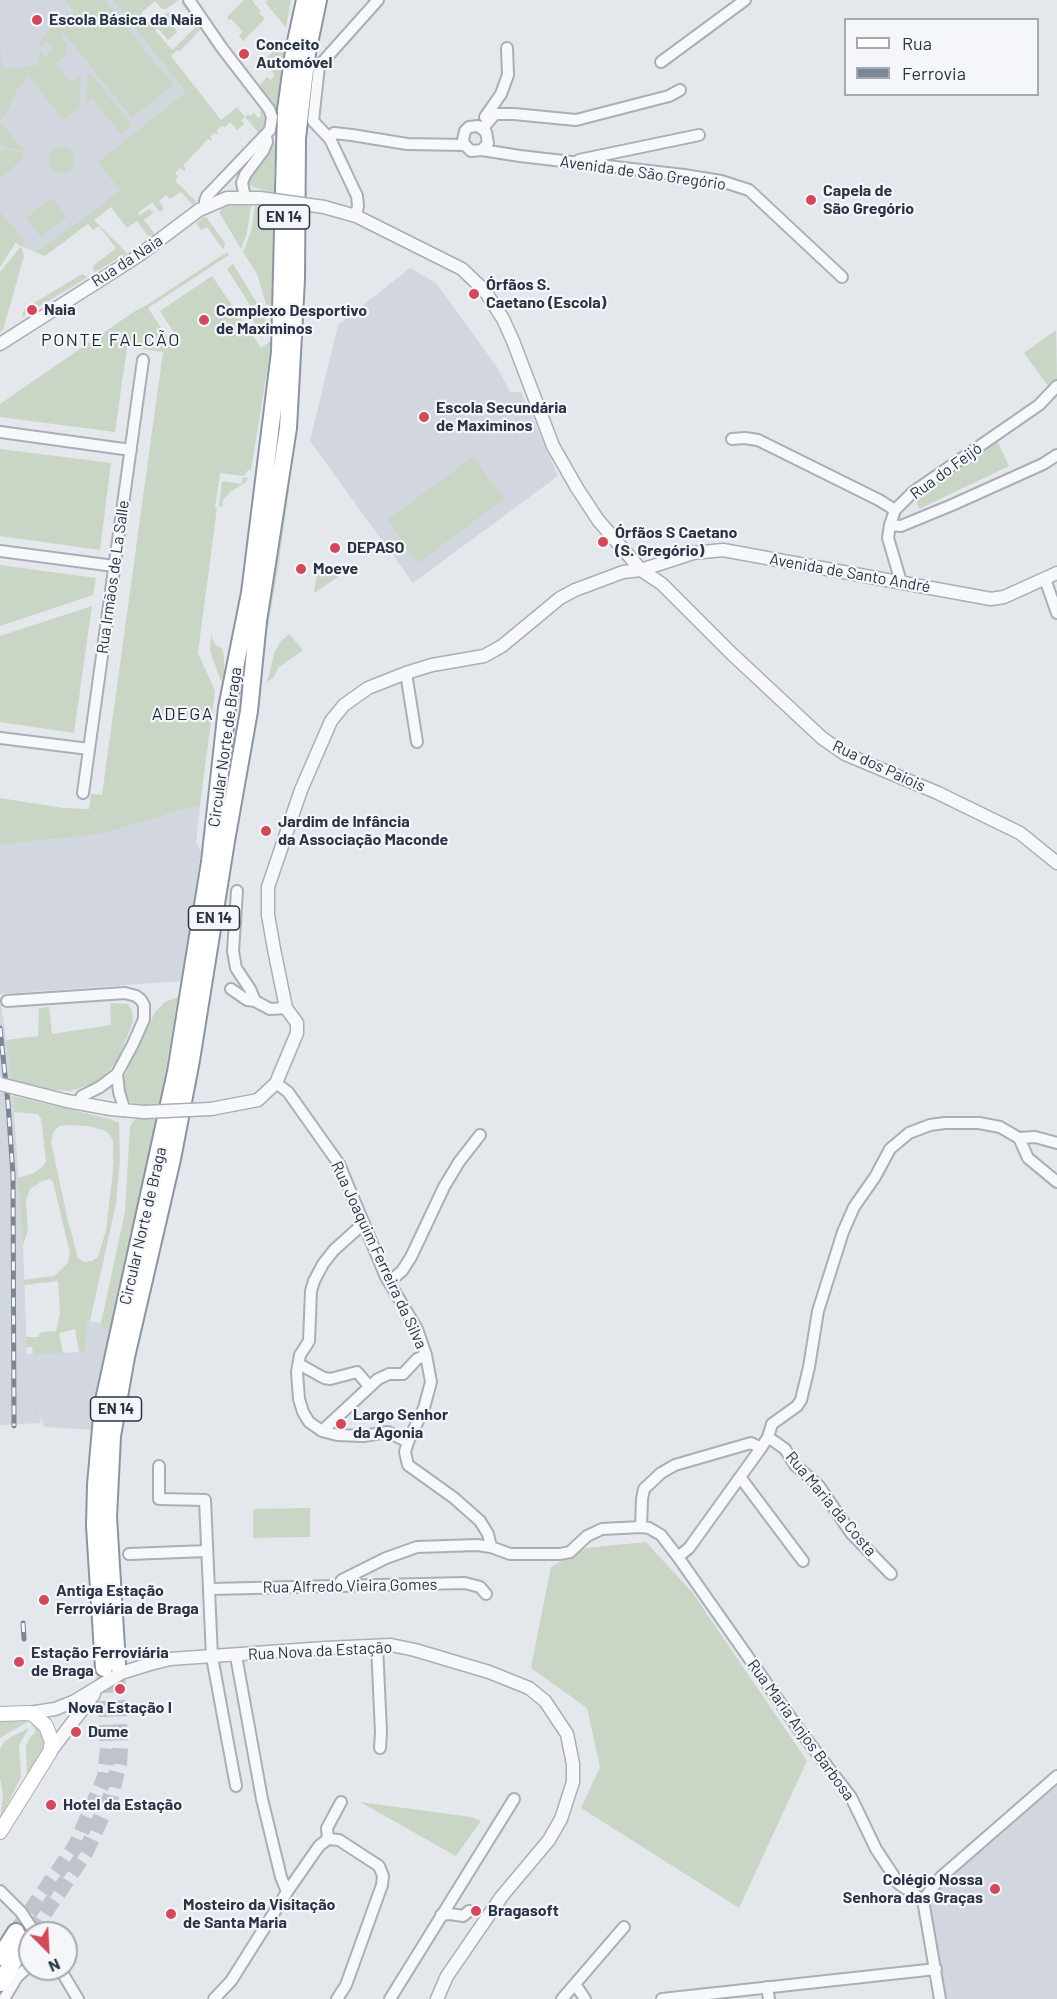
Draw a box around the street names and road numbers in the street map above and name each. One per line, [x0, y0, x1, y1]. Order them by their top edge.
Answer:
street label: Avenida de São Gregório [559, 152, 727, 194]
road number: EN 14 [258, 205, 310, 229]
street label: Rua da Naia [88, 231, 166, 291]
street label: Rua do Feijó [906, 439, 986, 503]
street label: Rua Irmãos de La Salle [93, 499, 133, 655]
street label: Avenida de Santo André [768, 549, 932, 597]
street label: Circular Norte de Braga [204, 666, 246, 828]
street label: Rua dos Paiois [830, 736, 928, 796]
road number: EN 14 [188, 906, 240, 930]
street label: Circular Norte de Braga [115, 1145, 171, 1307]
street label: Rua Joaquim Ferreira da Silva [327, 1158, 431, 1352]
road number: EN 14 [90, 1397, 142, 1421]
street label: Rua Maria da Costa [782, 1448, 880, 1560]
street label: Rua Alfredo Vieira Gomes [262, 1575, 438, 1597]
street label: Rua Nova da Estação [247, 1638, 393, 1664]
street label: Rua Maria Anjos Barbosa [743, 1656, 859, 1804]

